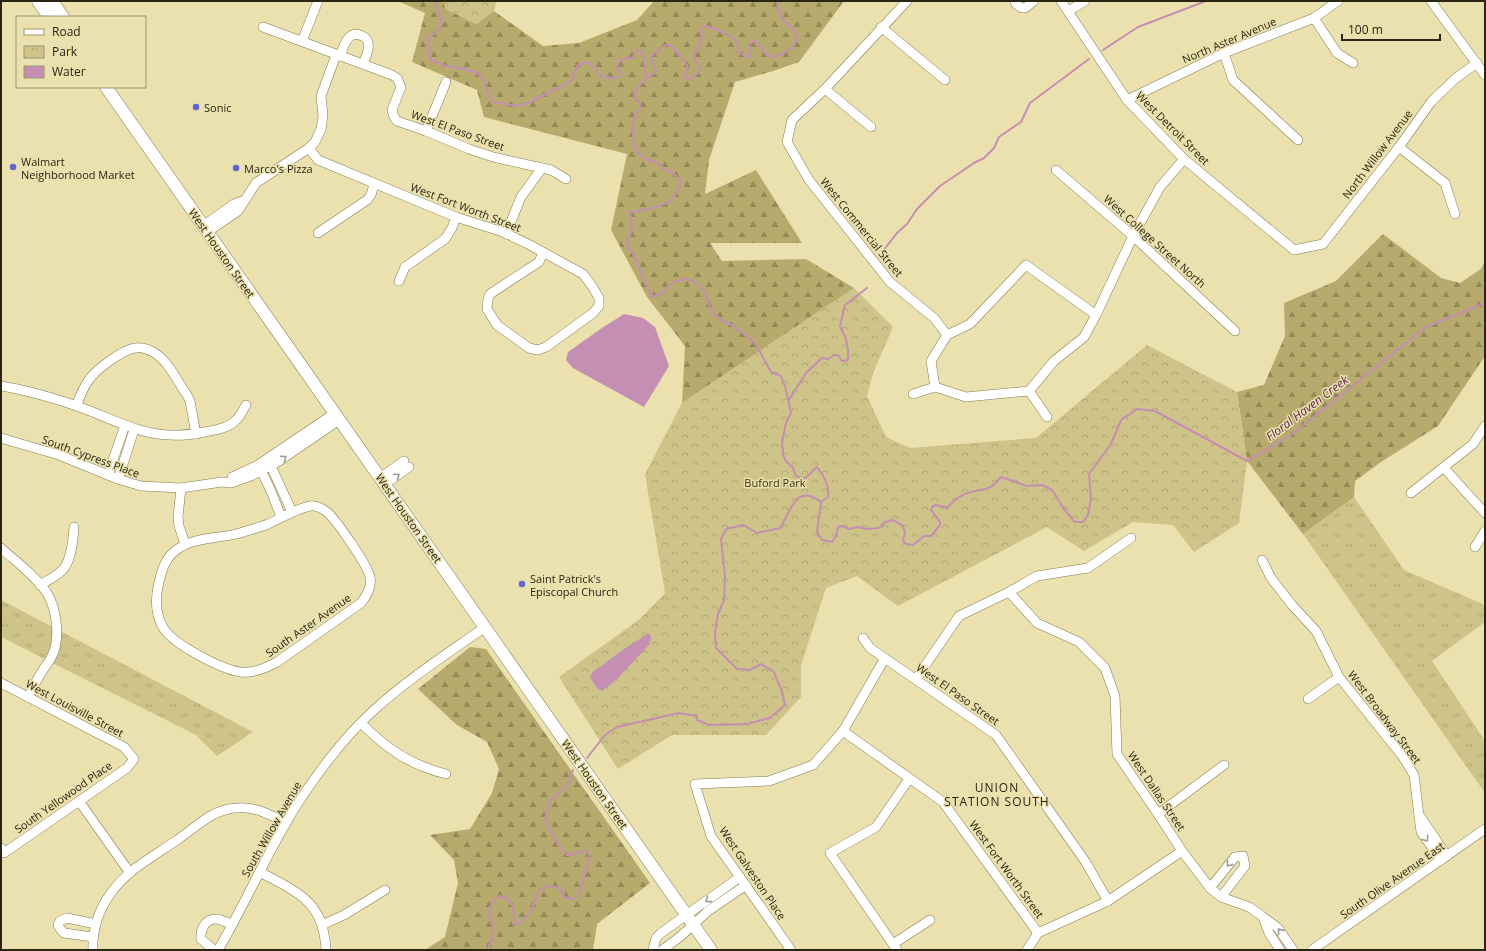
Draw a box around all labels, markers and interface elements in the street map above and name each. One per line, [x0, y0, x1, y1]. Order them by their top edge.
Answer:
street label: North Aster Avenue [1180, 13, 1278, 67]
legend [16, 16, 146, 88]
scale bar [1342, 16, 1440, 42]
text: 100 m [1348, 21, 1383, 38]
text: Road [52, 23, 81, 40]
text: Park [52, 43, 78, 60]
text: Water [52, 63, 86, 80]
street label: West Detroit Street [1133, 88, 1213, 168]
place label: Sonic [204, 100, 231, 115]
marker: Sonic [191, 102, 201, 112]
street label: West El Paso Street [409, 106, 507, 154]
street label: North Willow Avenue [1339, 106, 1415, 202]
place label: Walmart Neighborhood Market [21, 154, 135, 182]
place label: Marco's Pizza [244, 161, 313, 176]
marker: Walmart Neighborhood Market [8, 162, 18, 172]
marker: Marco's Pizza [231, 163, 241, 173]
street label: West Commercial Street [817, 174, 907, 280]
street label: West Fort Worth Street [408, 179, 524, 235]
street label: West College Street North [1101, 191, 1209, 291]
street label: West Houston Street [185, 205, 259, 301]
water label: Floral Haven Creek [1262, 371, 1353, 445]
street label: South Cypress Place [40, 431, 142, 481]
one-way arrow [279, 456, 286, 463]
street label: West Houston Street [372, 470, 446, 566]
one-way arrow [393, 473, 400, 481]
park label: Buford Park [744, 475, 806, 490]
place label: Saint Patrick's Episcopal Church [530, 571, 618, 599]
marker: Saint Patrick's Episcopal Church [517, 579, 527, 589]
street label: South Aster Avenue [262, 590, 354, 660]
street label: West El Paso Street [913, 660, 1003, 728]
street label: West Broadway Street [1345, 667, 1425, 767]
street label: West Louisville Street [23, 676, 127, 740]
street label: West Houston Street [558, 736, 632, 832]
street label: West Dallas Street [1125, 748, 1189, 834]
street label: South Yellowood Place [11, 758, 115, 836]
street label: South Willow Avenue [238, 779, 304, 879]
district label: UNION STATION SOUTH [944, 779, 1050, 810]
street label: West Fort Worth Street [966, 817, 1048, 921]
street label: West Galveston Place [716, 824, 790, 922]
one-way arrow [1421, 835, 1428, 842]
street label: South Olive Avenue East [1337, 838, 1447, 922]
one-way arrow [1226, 860, 1233, 867]
one-way arrow [706, 895, 713, 902]
one-way arrow [1277, 929, 1284, 936]

